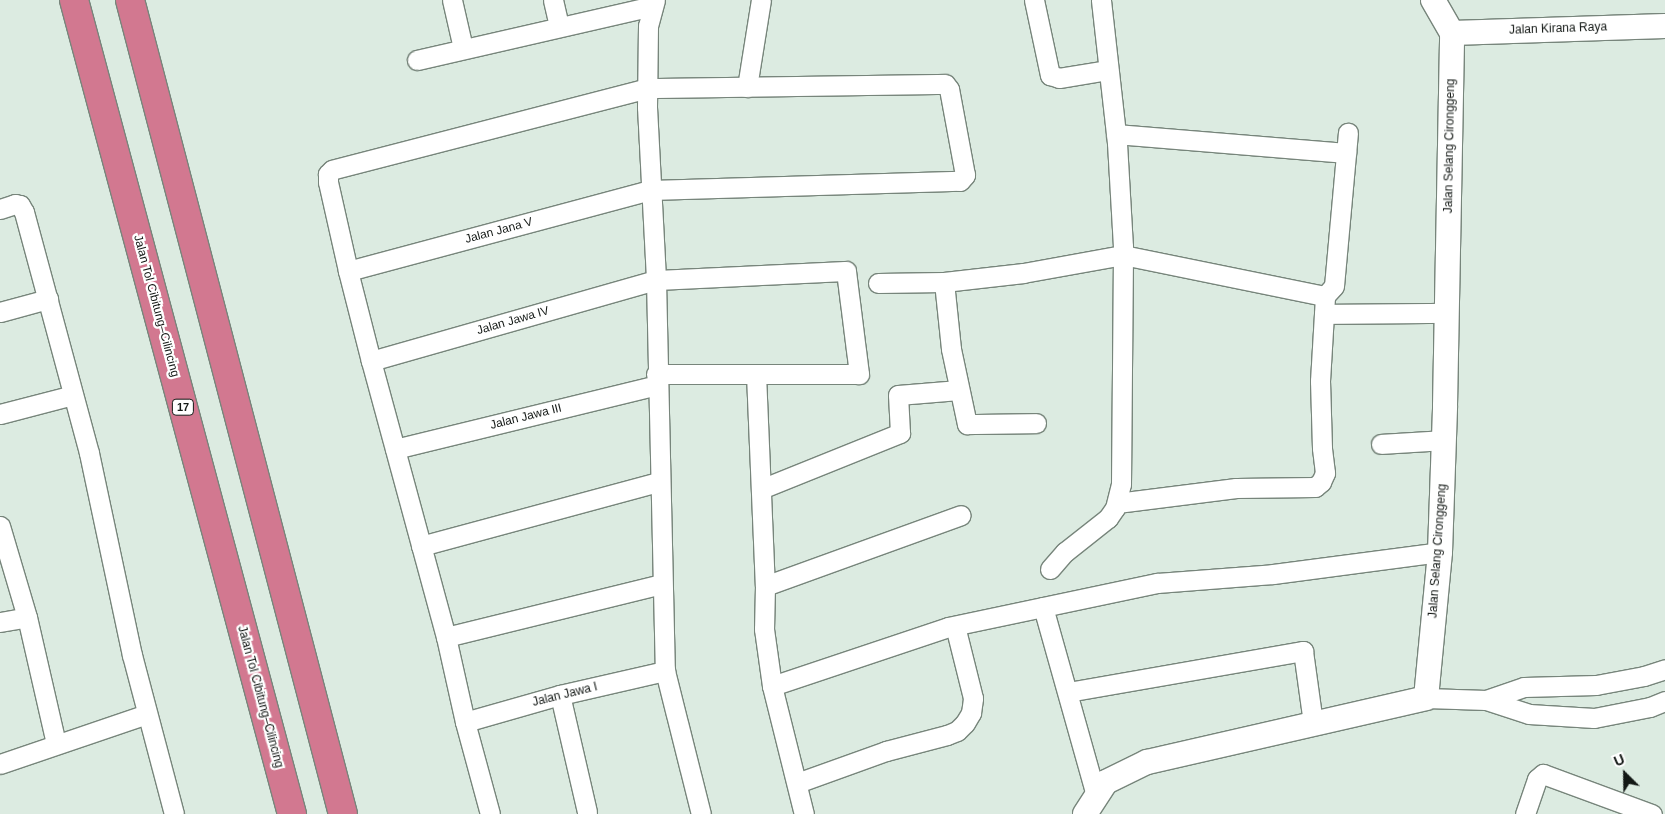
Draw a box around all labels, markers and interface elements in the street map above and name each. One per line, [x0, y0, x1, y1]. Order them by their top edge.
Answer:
street label: Jalan Kirana Raya [1509, 20, 1607, 38]
street label: Jalan Selang Cironggeng [1442, 79, 1458, 213]
street label: Jalan Jana V [464, 215, 534, 247]
street label: Jalan Tol Cibitung–Cilincing [130, 233, 182, 379]
street label: Jalan Jawa IV [475, 304, 551, 338]
road number: 17 [172, 398, 194, 416]
street label: Jalan Jawa III [489, 401, 563, 433]
street label: Jalan Selang Cironggeng [1426, 483, 1450, 619]
street label: Jalan Tol Cibitung–Cilincing [234, 624, 286, 770]
street label: Jalan Jawa I [531, 680, 599, 710]
north arrow [1600, 749, 1650, 799]
text: U [1611, 751, 1627, 770]

